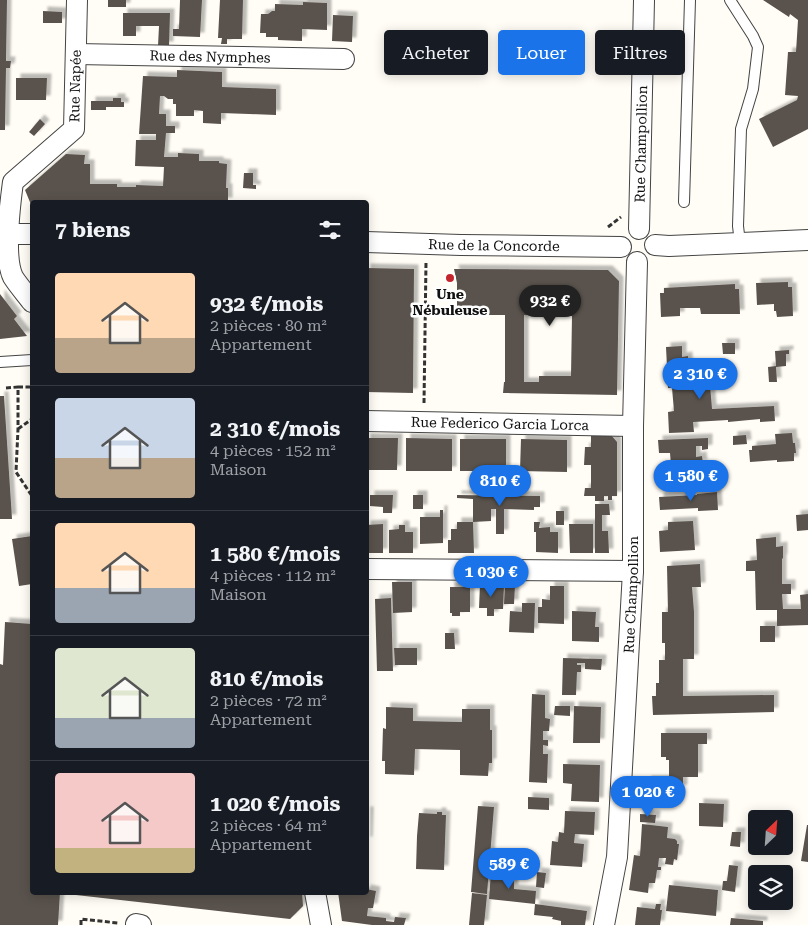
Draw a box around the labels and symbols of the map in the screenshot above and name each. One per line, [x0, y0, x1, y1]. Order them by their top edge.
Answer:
street label: Rue des Nymphes [149, 47, 271, 66]
street label: Rue Napée [66, 49, 84, 123]
street label: Rue Champollion [632, 85, 650, 203]
street label: Rue de la Concorde [428, 236, 560, 254]
marker: Une Nébuleuse [444, 272, 456, 284]
pin: 932 € [515, 284, 585, 327]
place label: Une Nébuleuse [413, 286, 487, 318]
pin: 2 310 € [654, 358, 746, 400]
street label: Rue Federico Garcia Lorca [411, 414, 590, 433]
pin: 1 580 € [645, 460, 737, 502]
pin: 810 € [465, 464, 535, 507]
street label: Rue Champollion [620, 536, 641, 654]
pin: 1 030 € [445, 556, 537, 598]
pin: 1 020 € [602, 776, 694, 818]
north arrow [748, 810, 792, 855]
pin: 589 € [474, 848, 544, 890]

